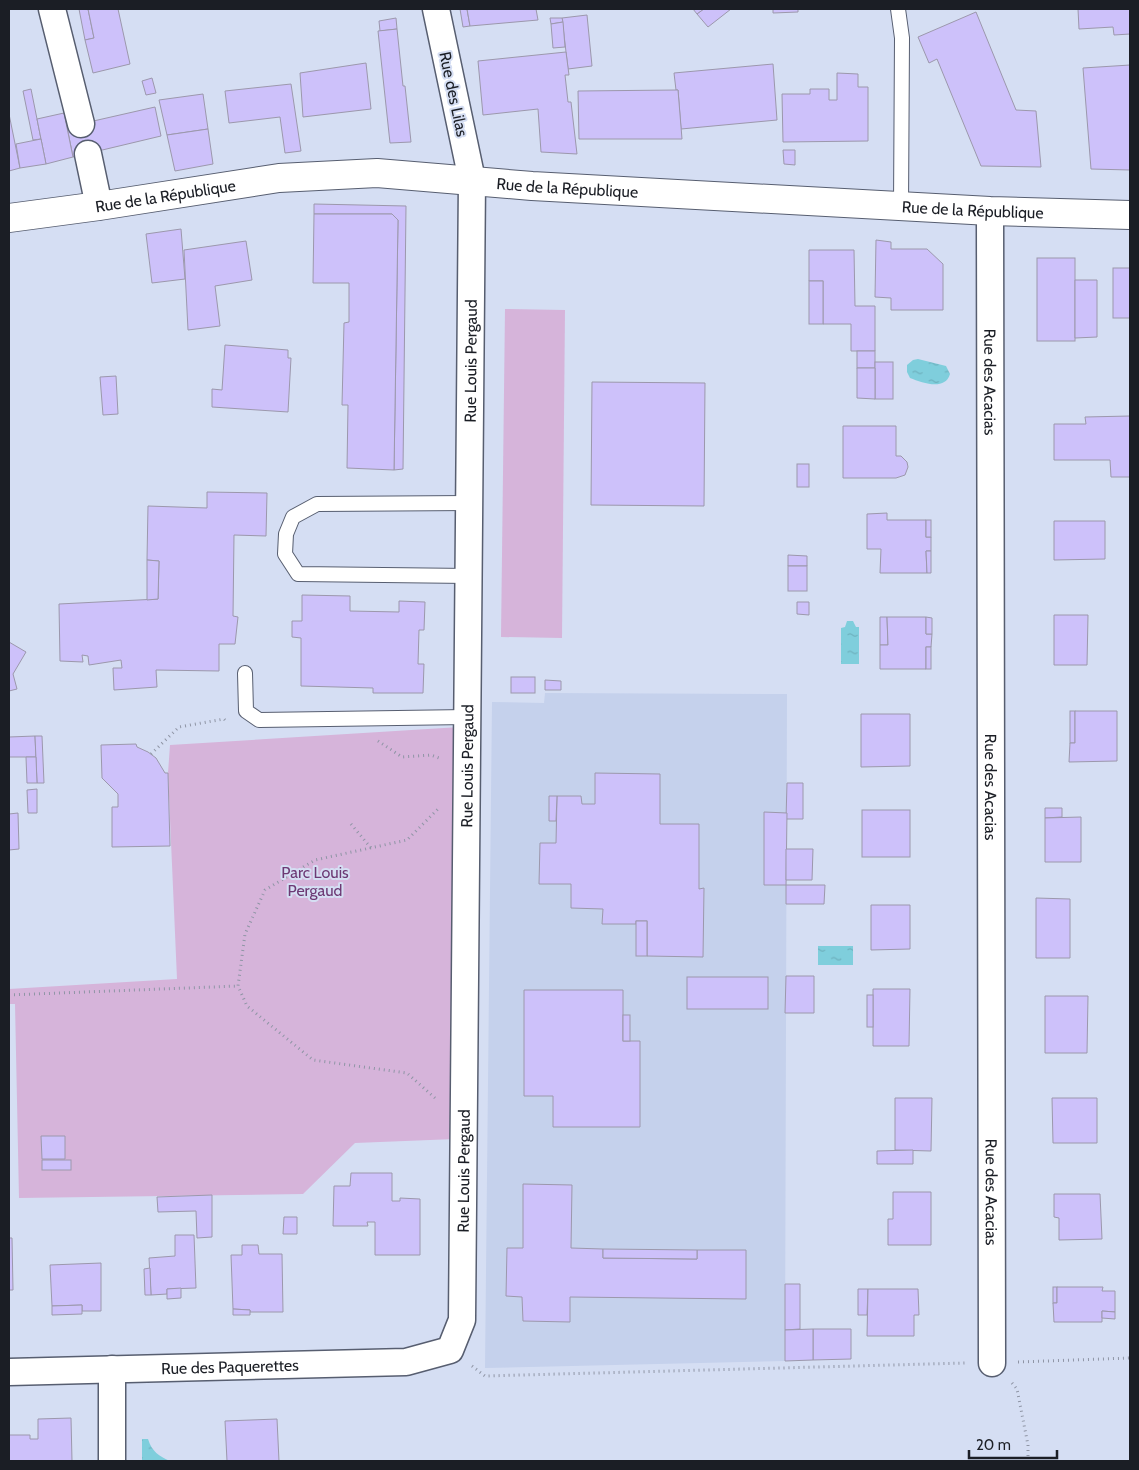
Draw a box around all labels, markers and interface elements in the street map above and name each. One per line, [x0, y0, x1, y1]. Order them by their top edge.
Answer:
street label: Rue des Lilas [435, 50, 472, 139]
street label: Rue de la République [496, 174, 639, 202]
street label: Rue de la République [94, 176, 237, 216]
street label: Rue de la République [901, 197, 1044, 223]
street label: Rue Louis Pergaud [461, 299, 481, 423]
street label: Rue des Acacias [980, 329, 999, 436]
street label: Rue Louis Pergaud [457, 704, 477, 828]
street label: Rue des Acacias [981, 734, 1000, 841]
park label: Parc Louis Pergaud [281, 863, 349, 900]
street label: Rue Louis Pergaud [454, 1109, 474, 1233]
street label: Rue des Acacias [982, 1139, 1001, 1246]
street label: Rue des Paquerettes [161, 1356, 299, 1378]
scale bar [969, 1428, 1056, 1460]
text: 20 m [976, 1436, 1011, 1454]

